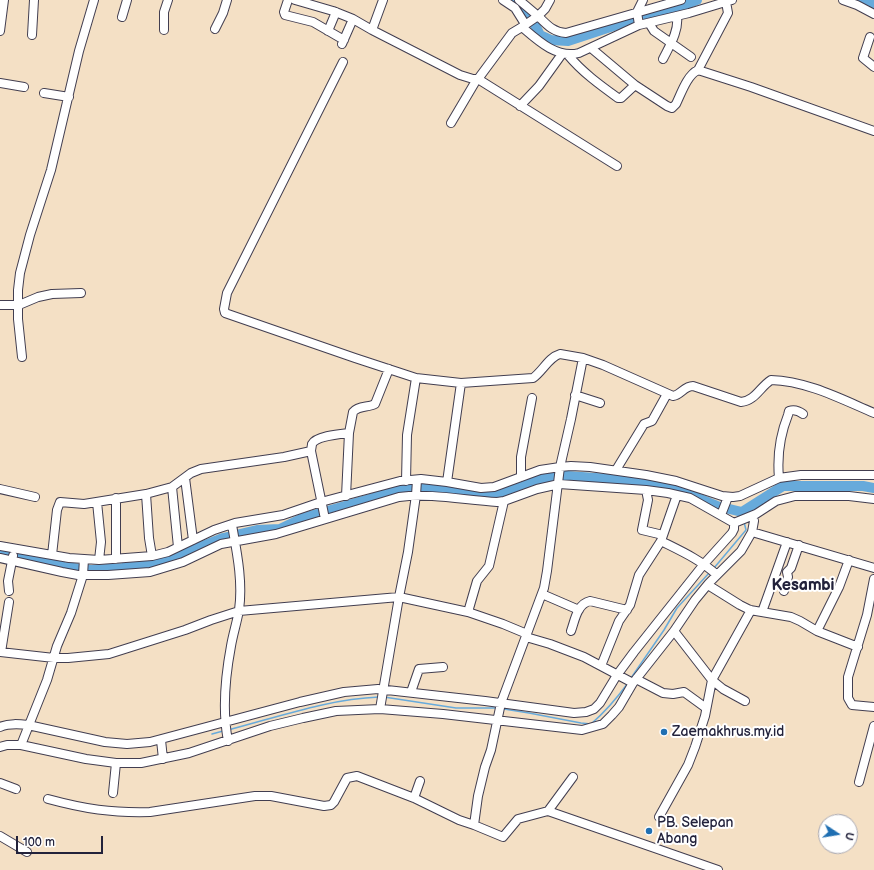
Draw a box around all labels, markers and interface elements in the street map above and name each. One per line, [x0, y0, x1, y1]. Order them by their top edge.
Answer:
district label: Kesambi [772, 576, 834, 596]
place label: Zaemakhrus.my.id [672, 724, 784, 740]
marker: Zaemakhrus.my.id [659, 727, 669, 737]
north arrow [818, 814, 858, 854]
place label: PB. Selepan Abang [657, 815, 733, 848]
marker: PB. Selepan Abang [644, 826, 654, 836]
scale bar [18, 828, 105, 854]
text: U [842, 831, 856, 842]
text: 100 m [23, 835, 55, 850]

